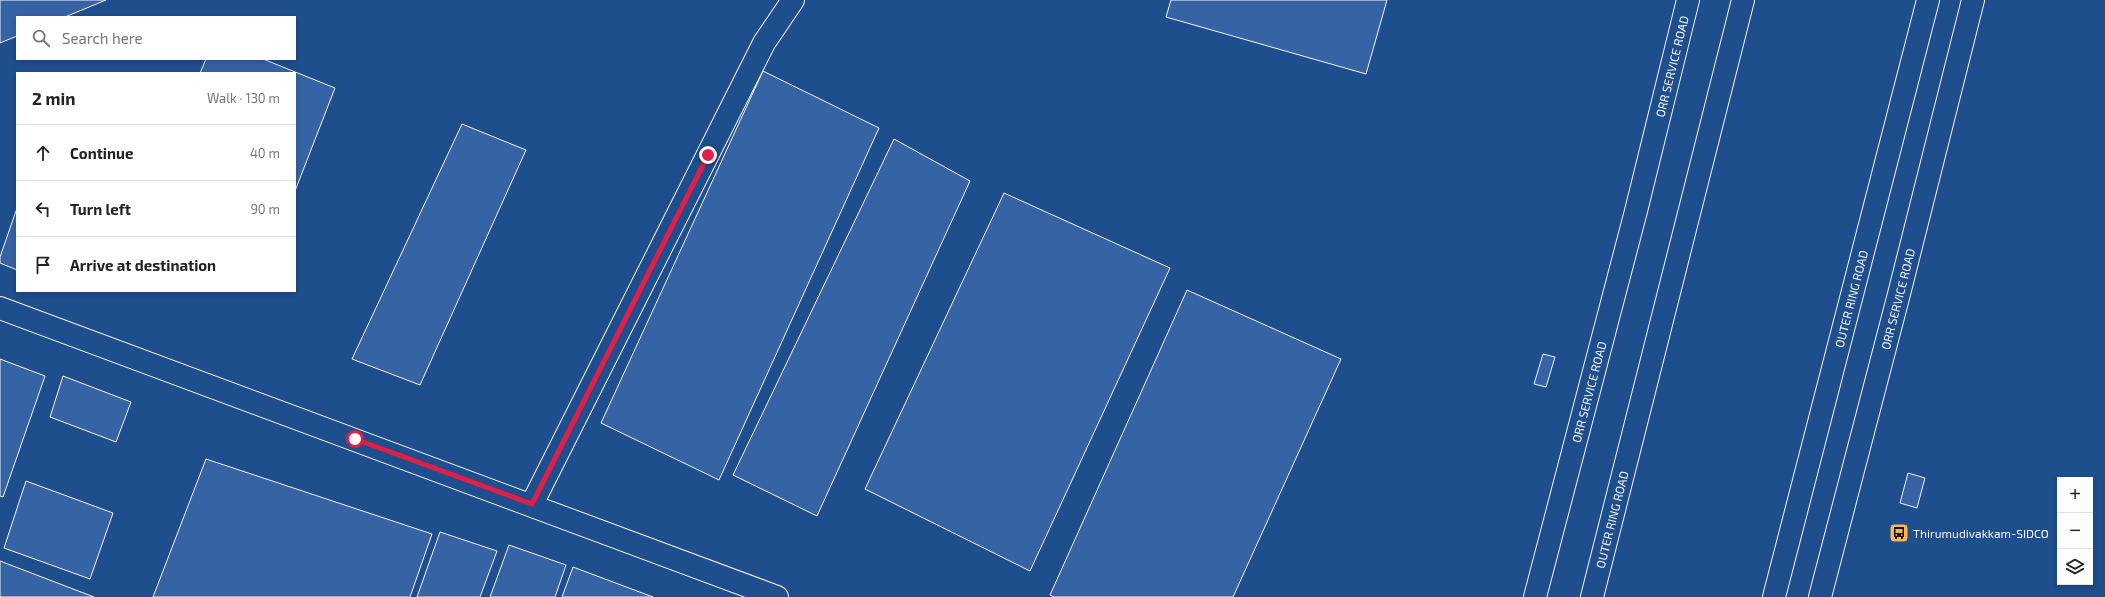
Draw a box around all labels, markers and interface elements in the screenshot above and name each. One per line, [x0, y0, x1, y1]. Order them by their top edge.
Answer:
street label: ORR SERVICE ROAD [1652, 14, 1691, 118]
search box [16, 16, 296, 60]
icon: search [30, 27, 52, 49]
text: Search here [62, 29, 143, 47]
text: 2 min [32, 88, 75, 108]
text: Walk · 130 m [207, 90, 280, 106]
icon: ahead [32, 142, 54, 164]
text: Continue [70, 144, 133, 162]
text: 40 m [250, 145, 280, 161]
route end [699, 146, 717, 164]
icon: left [32, 198, 54, 220]
text: Turn left [70, 200, 131, 218]
text: 90 m [250, 201, 280, 217]
street label: ORR SERVICE ROAD [1878, 247, 1917, 351]
street label: OUTER RING ROAD [1832, 249, 1870, 349]
icon: arrive [32, 254, 54, 276]
text: Arrive at destination [70, 256, 216, 274]
street label: ORR SERVICE ROAD [1569, 340, 1609, 444]
route start [346, 430, 364, 448]
street label: OUTER RING ROAD [1593, 469, 1631, 570]
map controls [2057, 477, 2093, 585]
button: + [2057, 477, 2093, 513]
button: − [2057, 513, 2093, 549]
bus stop icon: Thirumudivakkam-SIDCO [1888, 522, 1910, 544]
place label: Thirumudivakkam-SIDCO [1913, 526, 2049, 540]
button: layers [2057, 549, 2093, 585]

